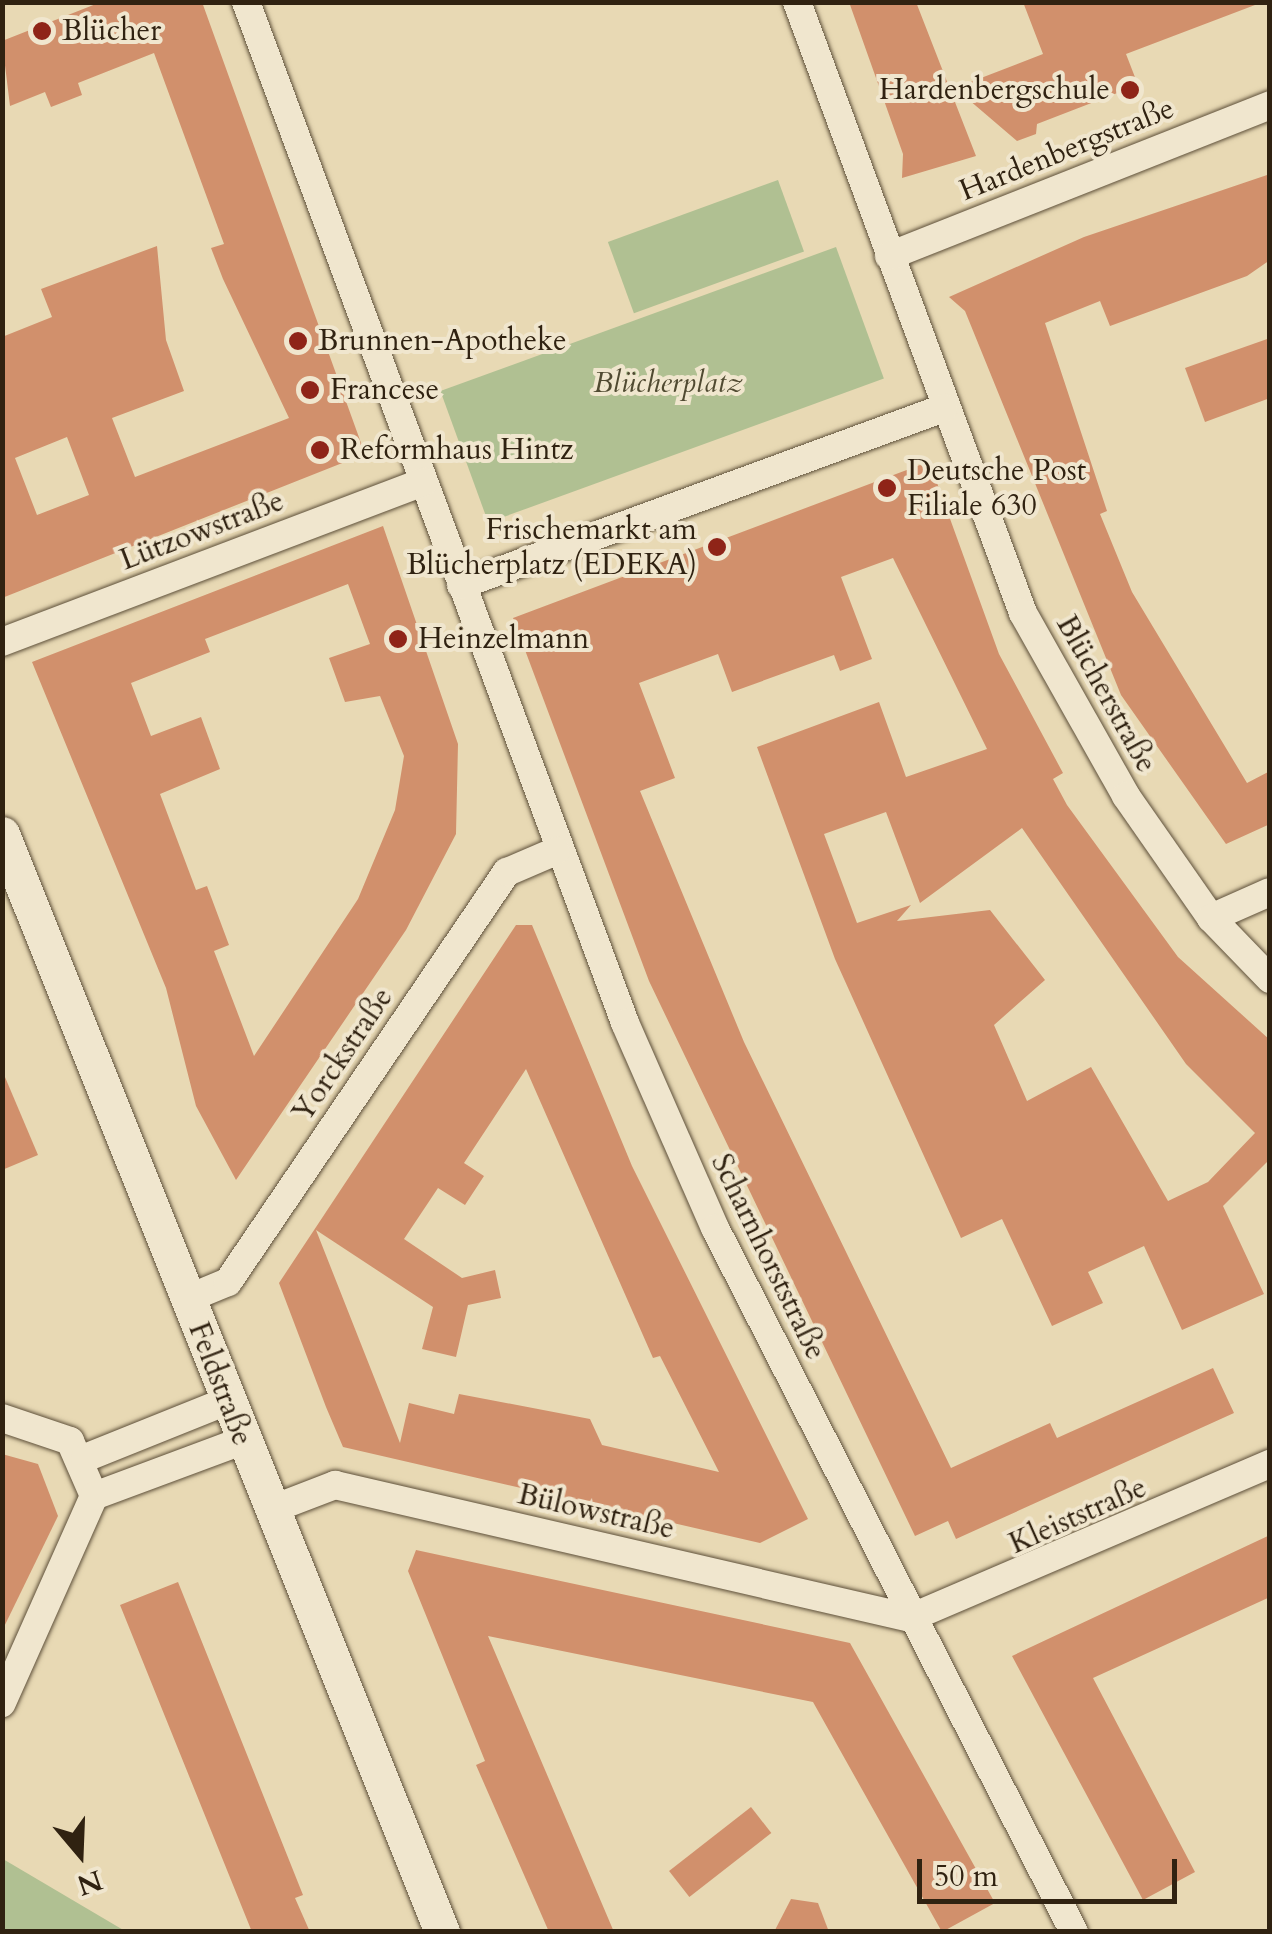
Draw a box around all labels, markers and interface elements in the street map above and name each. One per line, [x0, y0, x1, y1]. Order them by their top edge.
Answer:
place label: Blücher [62, 13, 161, 49]
marker: Blücher [31, 20, 53, 42]
place label: Hardenbergschule [879, 72, 1110, 108]
marker: Hardenbergschule [1119, 79, 1141, 101]
street label: Hardenbergstraße [955, 91, 1179, 209]
place label: Brunnen-Apotheke [318, 323, 567, 359]
marker: Brunnen-Apotheke [287, 330, 309, 352]
park label: Blücherplatz [593, 365, 743, 401]
place label: Francese [330, 372, 439, 408]
marker: Francese [299, 379, 321, 401]
place label: Reformhaus Hintz [340, 432, 574, 468]
marker: Reformhaus Hintz [309, 439, 331, 461]
place label: Deutsche Post Filiale 630 [907, 453, 1086, 524]
marker: Deutsche Post Filiale 630 [876, 477, 898, 499]
street label: Lützowstraße [115, 483, 289, 579]
place label: Frischemarkt am Blücherplatz (EDEKA) [406, 512, 697, 582]
marker: Frischemarkt am Blücherplatz (EDEKA) [706, 536, 728, 558]
street label: Blücherstraße [1048, 609, 1164, 779]
place label: Heinzelmann [418, 621, 589, 657]
marker: Heinzelmann [387, 628, 409, 650]
street label: Yorckstraße [285, 981, 401, 1129]
street label: Scharnhorststraße [703, 1148, 833, 1366]
street label: Feldstraße [180, 1317, 260, 1451]
street label: Kleiststraße [1004, 1470, 1152, 1562]
street label: Bülowstraße [514, 1477, 678, 1547]
north arrow [30, 1804, 130, 1904]
scale bar [922, 1839, 1182, 1901]
text: 50 m [934, 1856, 998, 1897]
text: N [72, 1860, 107, 1904]

